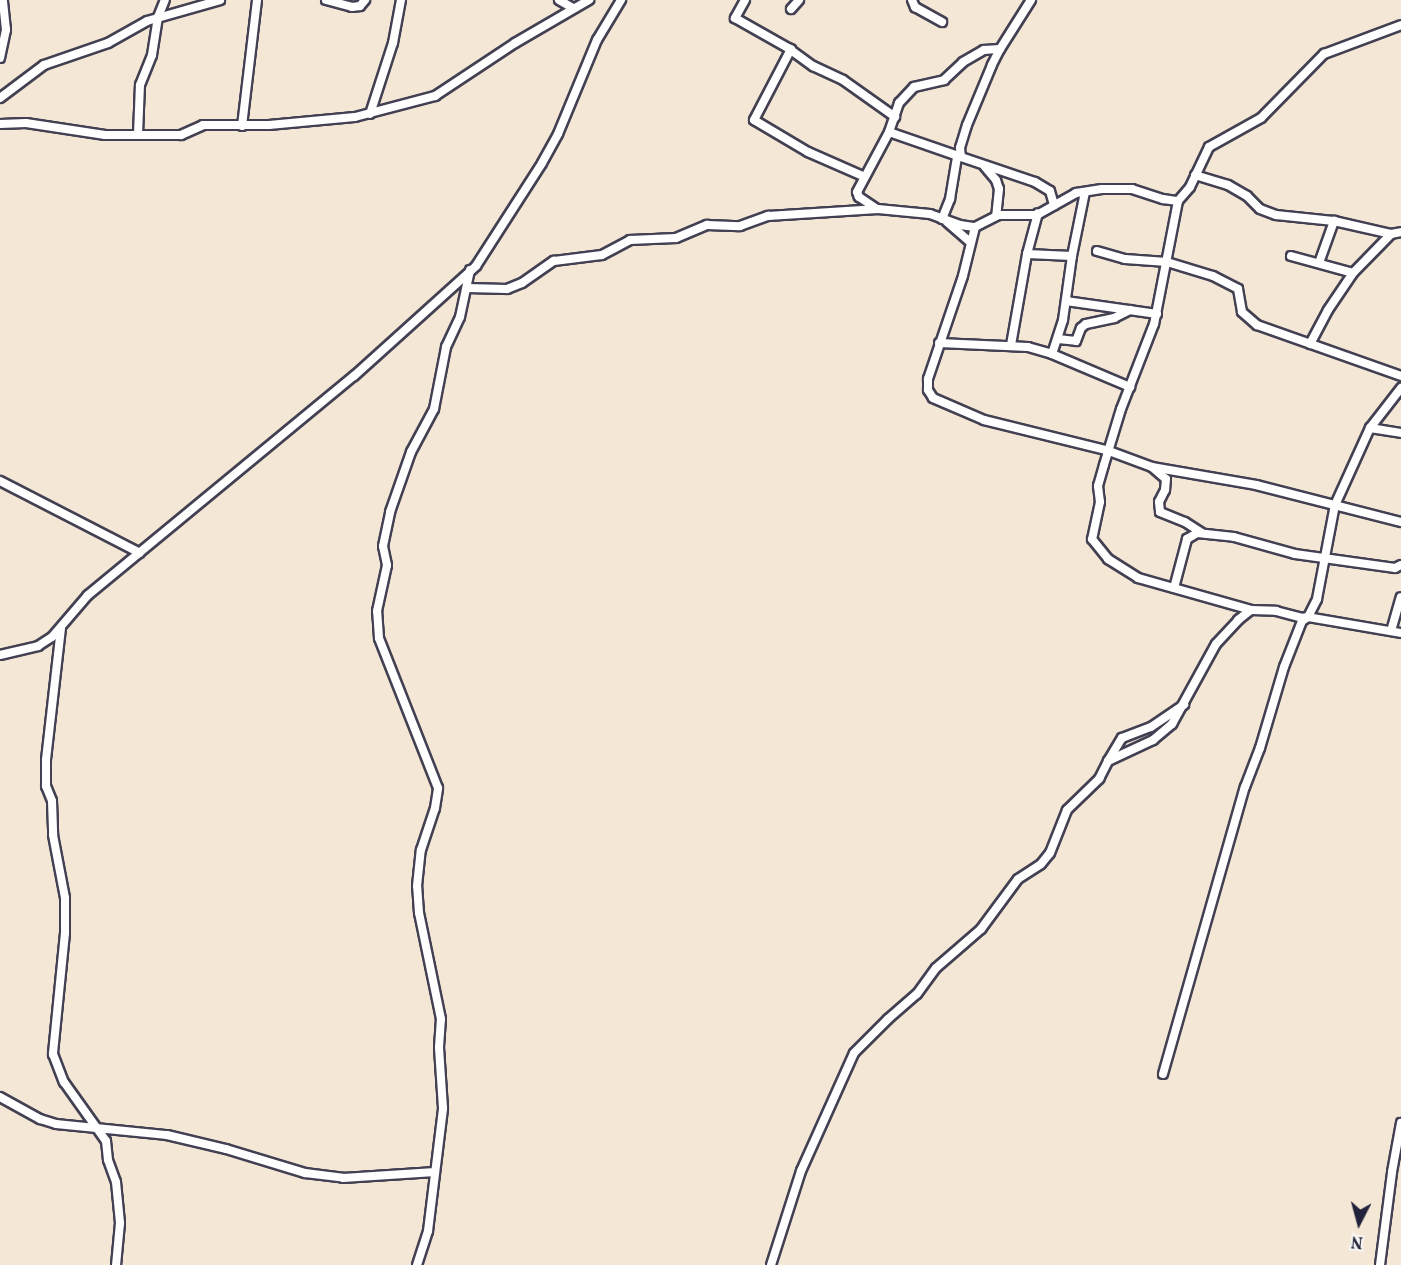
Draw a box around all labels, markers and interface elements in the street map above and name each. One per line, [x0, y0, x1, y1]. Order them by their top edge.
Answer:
north arrow [1329, 1193, 1389, 1253]
text: N [1350, 1229, 1364, 1252]

